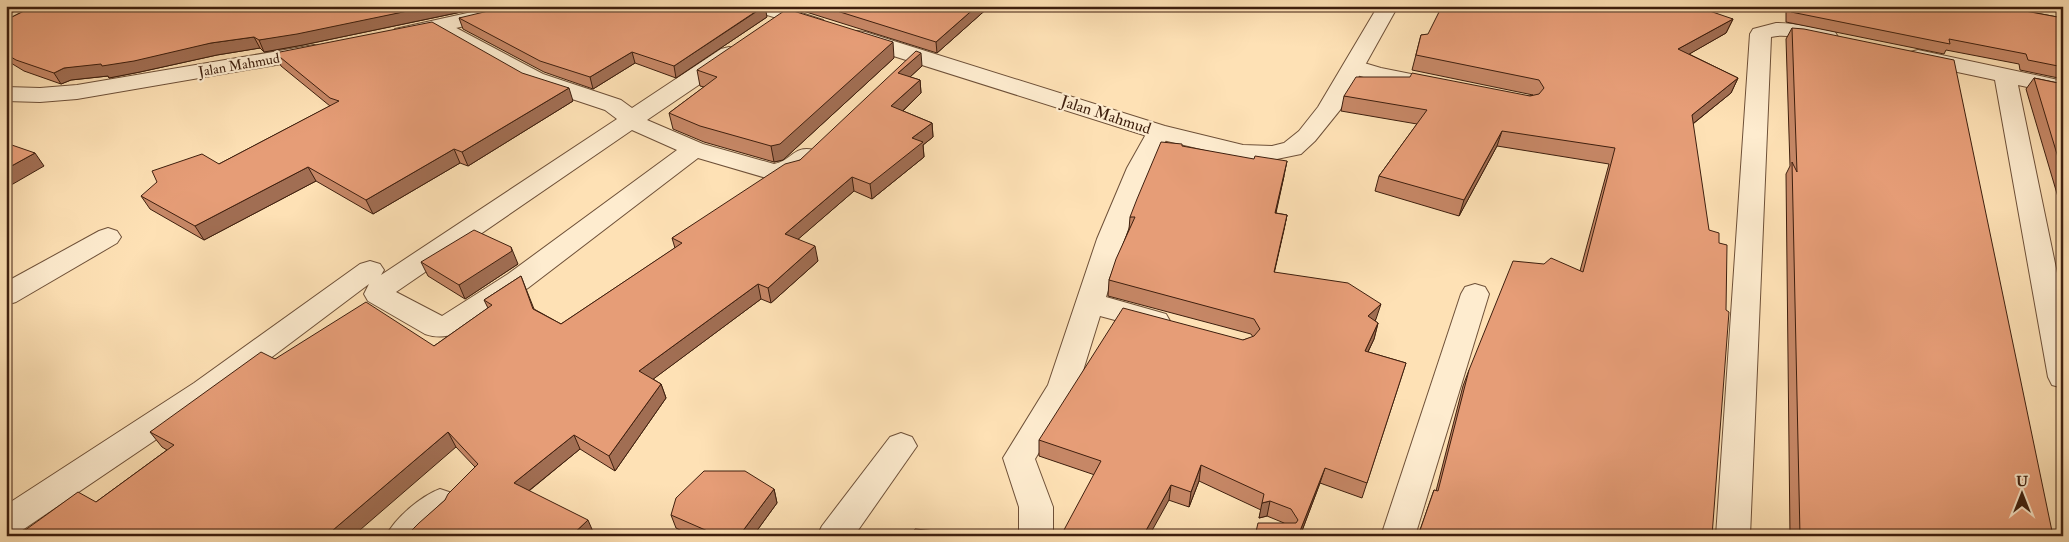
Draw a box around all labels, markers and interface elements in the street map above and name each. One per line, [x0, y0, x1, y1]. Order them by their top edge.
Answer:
street label: Jalan Mahmud [196, 49, 281, 81]
street label: Jalan Mahmud [1057, 91, 1154, 140]
north arrow [1996, 470, 2046, 520]
text: U [2016, 473, 2028, 490]

